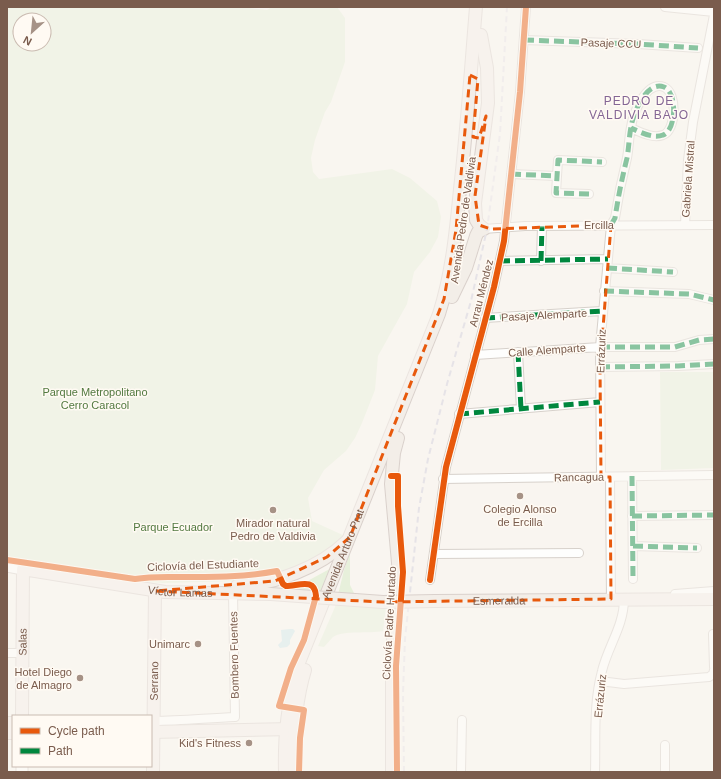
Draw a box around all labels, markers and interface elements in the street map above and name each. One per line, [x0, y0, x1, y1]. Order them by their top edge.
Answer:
north arrow [12, 12, 52, 52]
text: N [21, 34, 34, 48]
street label: Pasaje CCU [581, 36, 642, 50]
district label: PEDRO DE VALDIVIA BAJO [589, 94, 689, 122]
street label: Gabriela Mistral [679, 140, 697, 218]
street label: Avenida Pedro de Valdivia [448, 155, 478, 284]
street label: Ercilla [584, 219, 615, 231]
street label: Arrau Méndez [467, 258, 495, 328]
street label: Pasaje Alemparte [501, 307, 587, 323]
street label: Errázuriz [594, 329, 608, 373]
street label: Calle Alemparte [508, 341, 586, 359]
park label: Parque Metropolitano Cerro Caracol [42, 386, 148, 411]
street label: Rancagua [554, 471, 605, 483]
marker: Colegio Alonso de Ercilla [515, 491, 525, 501]
place label: Colegio Alonso de Ercilla [483, 503, 557, 528]
marker: Mirador natural Pedro de Valdivia [268, 505, 278, 515]
street label: Avenida Arturo Prat [319, 507, 366, 600]
place label: Mirador natural Pedro de Valdivia [230, 517, 317, 542]
park label: Parque Ecuador [133, 521, 213, 533]
street label: Ciclovía del Estudiante [147, 557, 259, 573]
street label: Ciclovía Padre Hurtado [380, 566, 398, 680]
street label: Víctor Lamas [147, 583, 213, 599]
street label: Esmeralda [473, 594, 526, 607]
street label: Bombero Fuentes [227, 611, 241, 699]
street label: Salas [16, 628, 29, 656]
place label: Unimarc [149, 638, 190, 650]
marker: Unimarc [193, 639, 203, 649]
street label: Serrano [148, 661, 160, 701]
place label: Hotel Diego de Almagro [15, 666, 72, 691]
marker: Hotel Diego de Almagro [75, 673, 85, 683]
street label: Errázuriz [592, 673, 608, 719]
legend [12, 715, 152, 767]
text: Cycle path [48, 724, 105, 738]
place label: Kid's Fitness [179, 737, 241, 749]
marker: Kid's Fitness [244, 738, 254, 748]
text: Path [48, 744, 73, 758]

